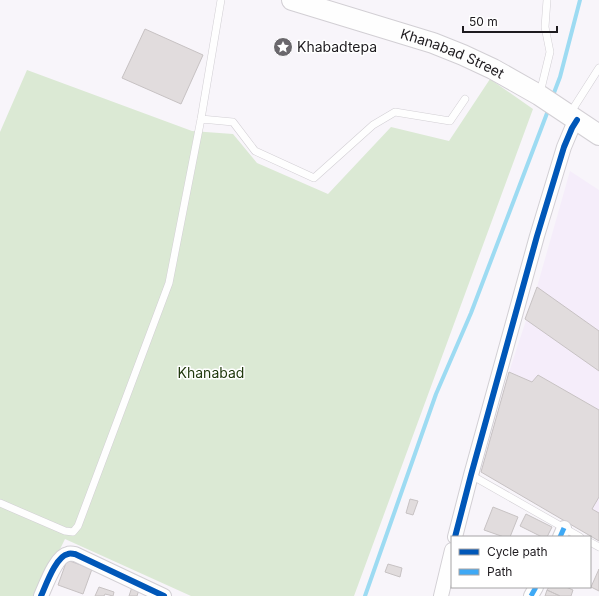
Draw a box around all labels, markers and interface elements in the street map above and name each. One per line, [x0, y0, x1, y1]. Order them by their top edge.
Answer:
scale bar [463, 8, 557, 34]
text: 50 m [469, 14, 498, 29]
street label: Khanabad Street [399, 25, 508, 82]
place icon: Khabadtepa [272, 36, 294, 58]
place label: Khabadtepa [297, 38, 377, 55]
park label: Khanabad [178, 364, 244, 381]
legend [451, 536, 591, 588]
text: Cycle path [487, 544, 548, 559]
text: Path [487, 564, 512, 579]

